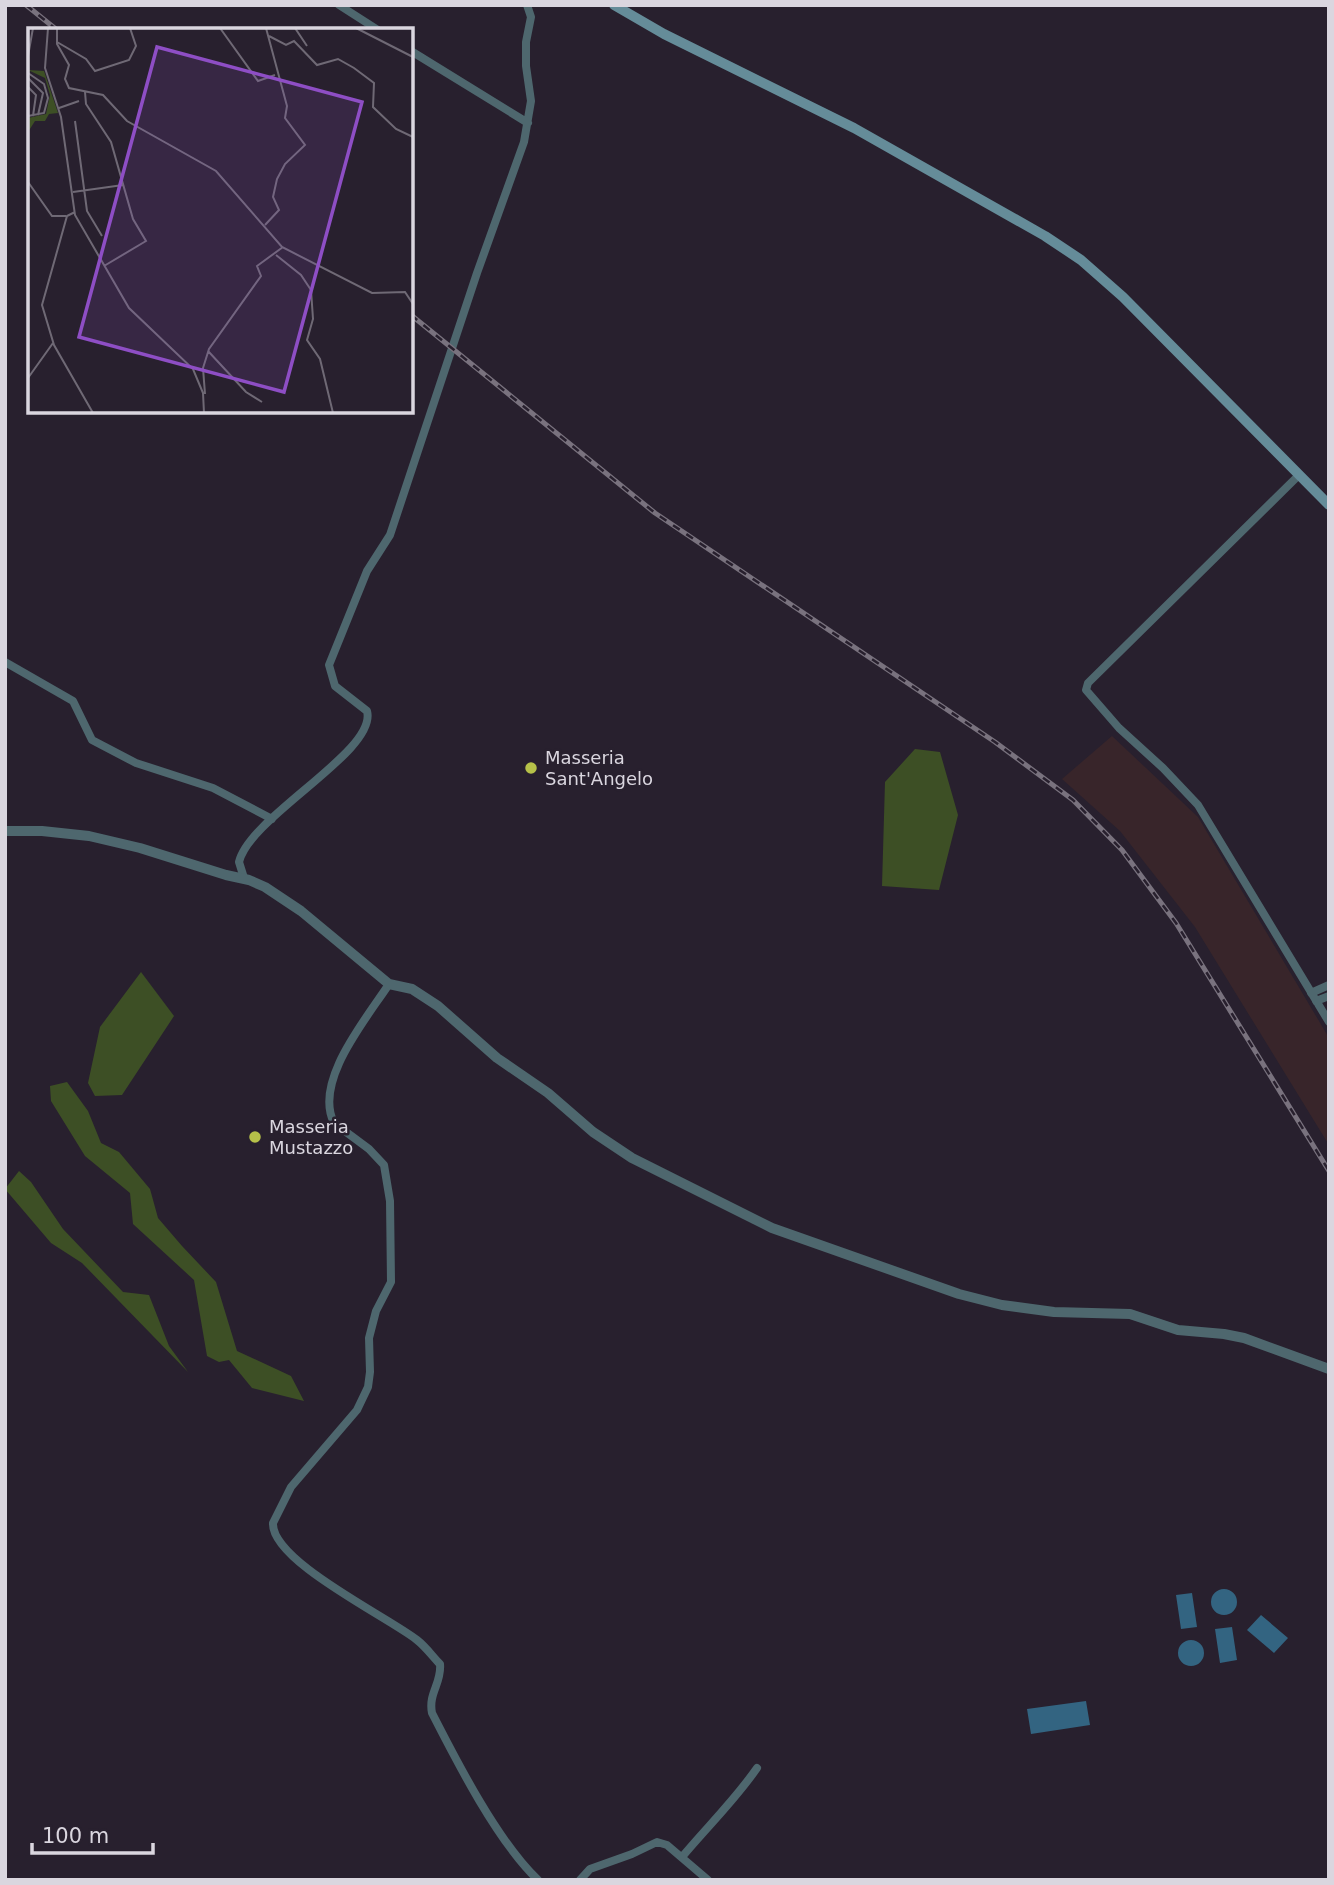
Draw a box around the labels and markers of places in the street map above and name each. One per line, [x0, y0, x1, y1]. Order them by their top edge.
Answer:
place label: Masseria Sant'Angelo [545, 747, 653, 789]
marker: Masseria Sant'Angelo [523, 760, 539, 776]
place label: Masseria Mustazzo [269, 1116, 353, 1158]
marker: Masseria Mustazzo [247, 1129, 263, 1145]

